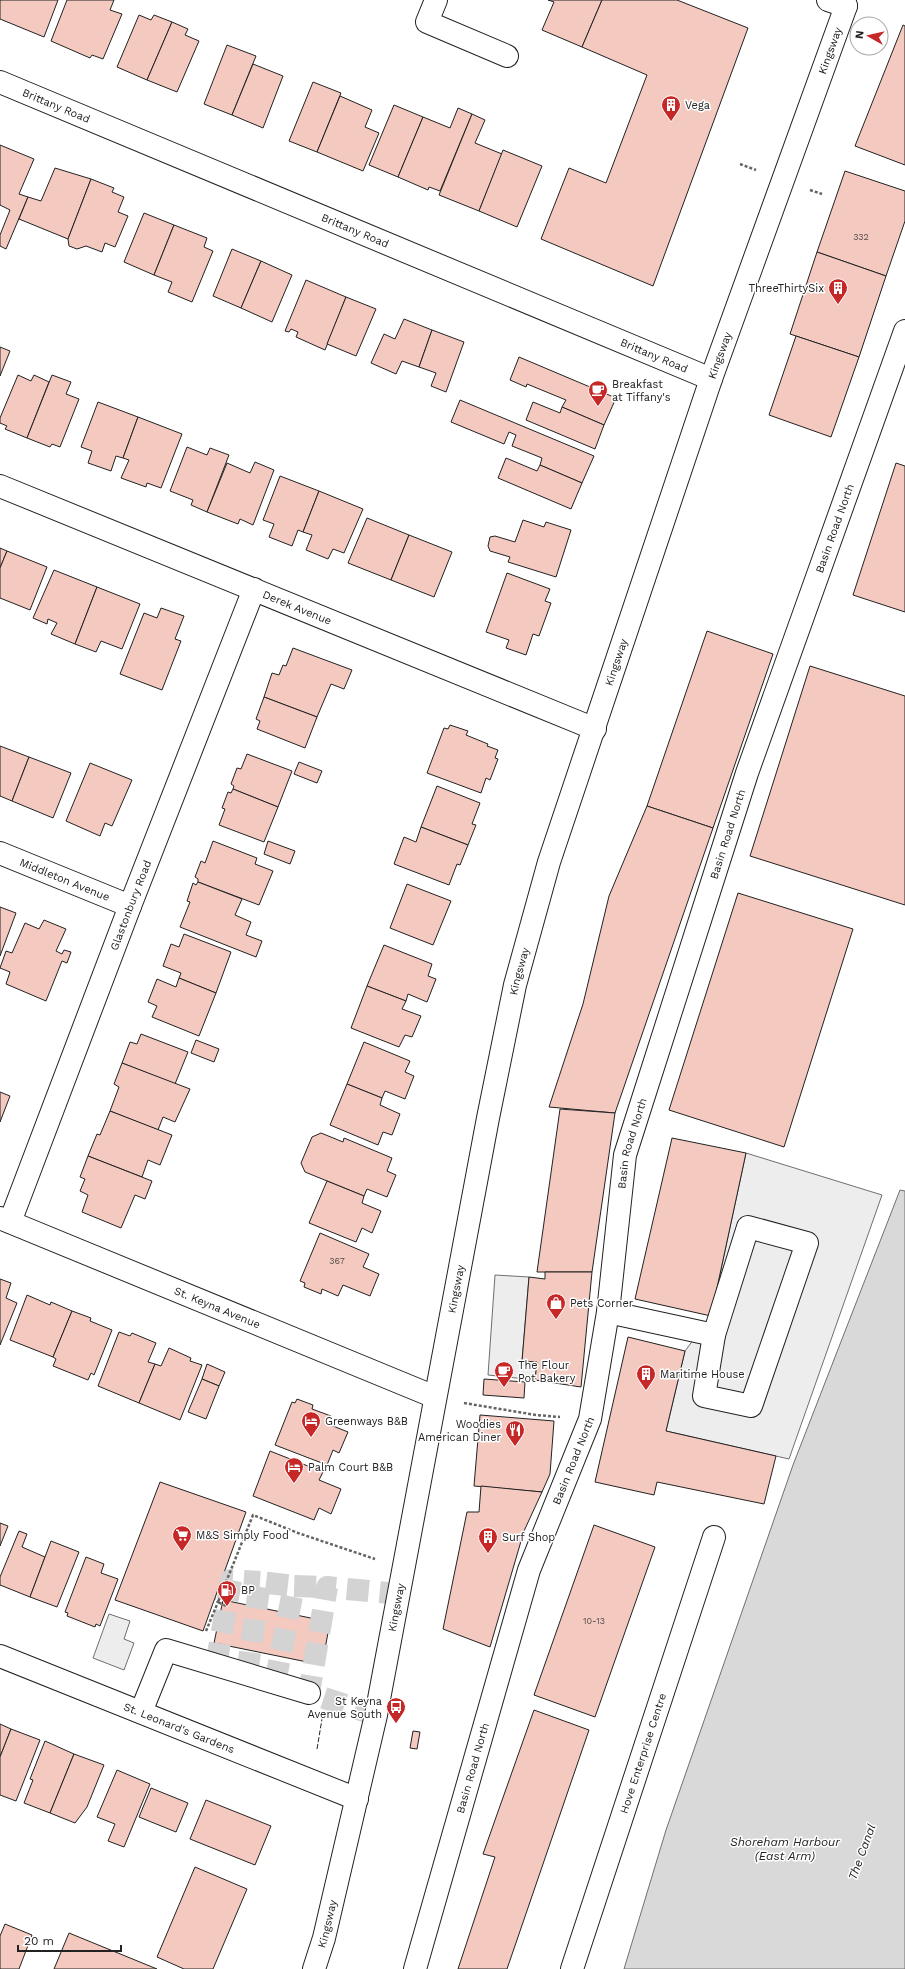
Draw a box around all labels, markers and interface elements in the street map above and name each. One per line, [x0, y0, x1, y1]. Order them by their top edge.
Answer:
north arrow [849, 16, 889, 56]
street label: Kingsway [815, 25, 844, 76]
text: N [853, 30, 867, 40]
street label: Brittany Road [21, 86, 92, 125]
building icon: Vega [660, 94, 682, 122]
place label: Vega [685, 99, 710, 112]
street label: Brittany Road [319, 211, 391, 250]
house number: 332 [853, 232, 869, 242]
building icon: ThreeThirtySix [827, 277, 849, 305]
place label: ThreeThirtySix [749, 282, 824, 295]
street label: Kingsway [705, 330, 734, 380]
street label: Brittany Road [618, 335, 690, 375]
place label: Breakfast at Tiffany's [612, 378, 671, 404]
cafe icon: Breakfast at Tiffany's [587, 379, 609, 407]
street label: Basin Road North [813, 482, 856, 575]
street label: Derek Avenue [261, 588, 334, 627]
street label: Kingsway [602, 637, 630, 688]
street label: Basin Road North [707, 788, 748, 881]
street label: Middleton Avenue [18, 855, 112, 904]
street label: Glastonbury Road [107, 858, 154, 952]
street label: Kingsway [507, 946, 532, 996]
street label: Basin Road North [615, 1096, 649, 1190]
house number: 367 [329, 1256, 345, 1266]
street label: Kingsway [445, 1263, 467, 1314]
street label: St. Keyna Avenue [172, 1284, 262, 1331]
shop icon: Pets Corner [545, 1292, 567, 1320]
place label: Pets Corner [570, 1297, 634, 1310]
place label: The Flour Pot Bakery [518, 1359, 576, 1385]
cafe icon: The Flour Pot Bakery [493, 1360, 515, 1388]
building icon: Maritime House [635, 1363, 657, 1391]
place label: Maritime House [660, 1368, 745, 1381]
hotel icon: Greenways B&B [300, 1410, 322, 1438]
place label: Greenways B&B [325, 1415, 408, 1428]
street label: Basin Road North [550, 1415, 597, 1506]
place label: Woodies American Diner [418, 1418, 502, 1444]
restaurant icon: Woodies American Diner [504, 1419, 526, 1447]
hotel icon: Palm Court B&B [283, 1456, 305, 1484]
place label: Palm Court B&B [308, 1461, 393, 1474]
supermarket icon: M&S Simply Food [171, 1524, 193, 1552]
building icon: Surf Shop [477, 1526, 499, 1554]
place label: M&S Simply Food [196, 1529, 289, 1542]
place label: Surf Shop [502, 1531, 555, 1544]
fuel station icon: BP [216, 1579, 238, 1607]
street label: Kingsway [385, 1582, 407, 1633]
place label: BP [241, 1584, 255, 1597]
house number: 10-13 [583, 1616, 605, 1626]
street label: Hove Enterprise Centre [617, 1692, 669, 1815]
place label: St Keyna Avenue South [307, 1695, 382, 1721]
bus stop icon: St Keyna Avenue South [385, 1696, 407, 1724]
street label: St. Leonard's Gardens [122, 1700, 237, 1756]
street label: Basin Road North [453, 1721, 492, 1815]
water label: The Canal [845, 1822, 879, 1882]
water label: Shoreham Harbour (East Arm) [730, 1835, 841, 1863]
street label: Kingsway [315, 1898, 339, 1950]
scale bar [18, 1927, 121, 1953]
text: 20 m [24, 1934, 54, 1948]

